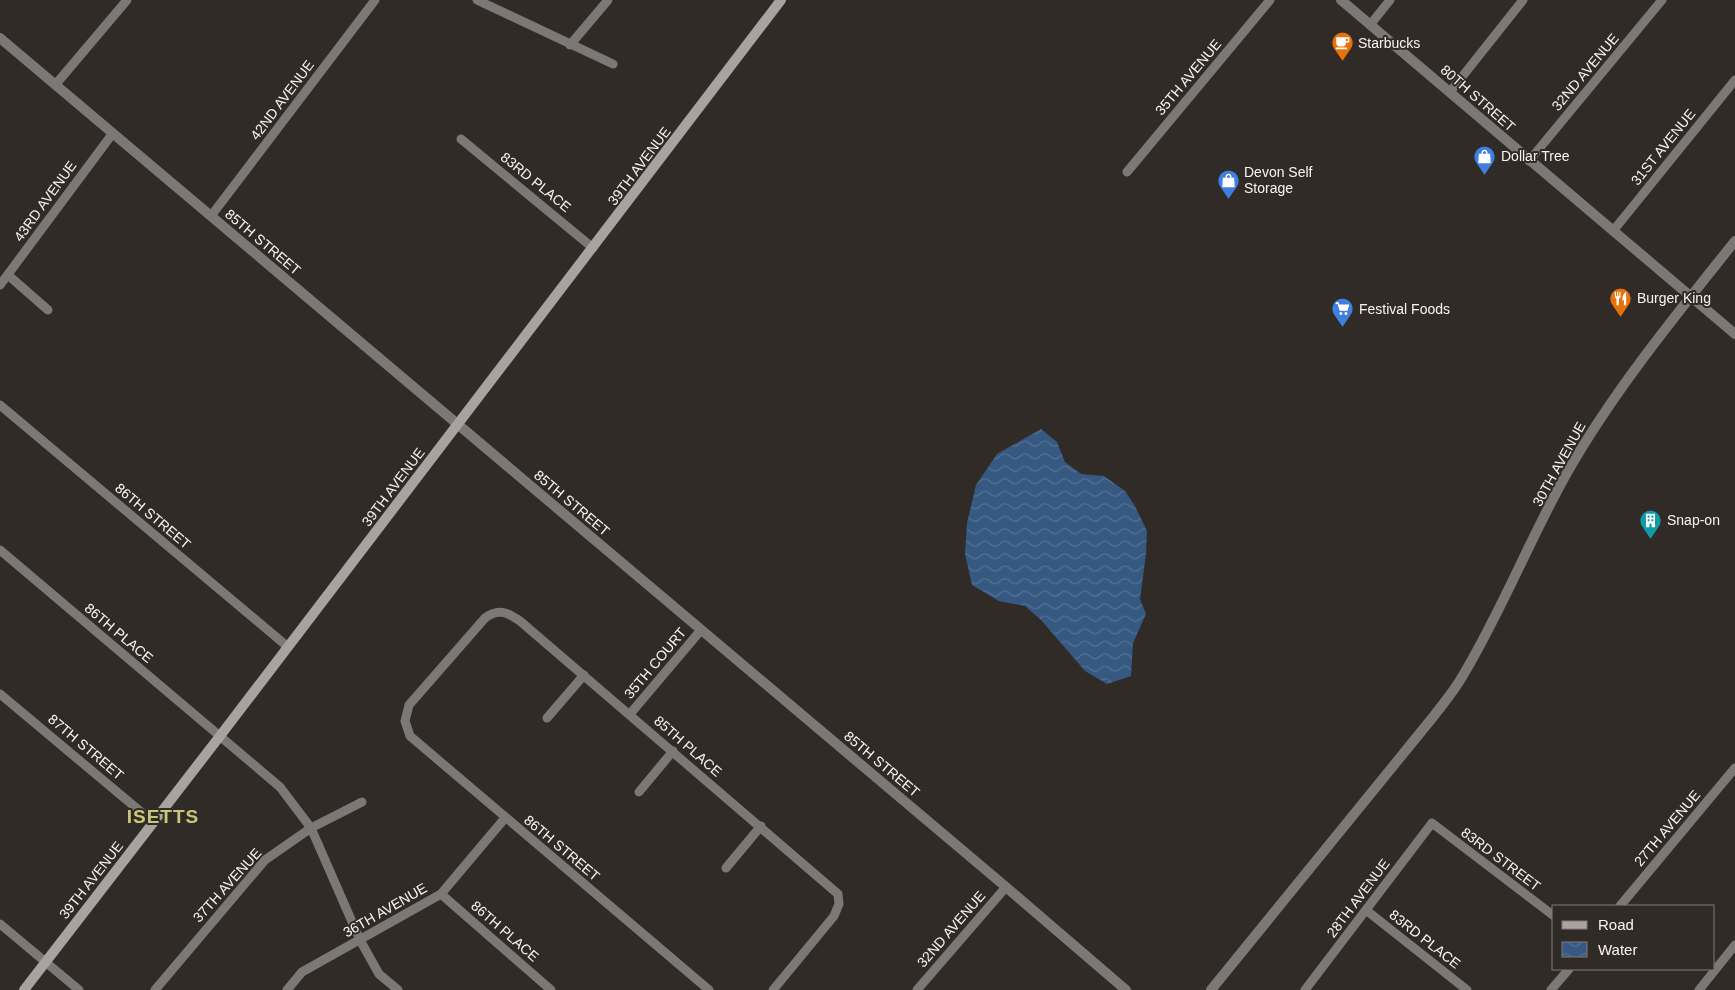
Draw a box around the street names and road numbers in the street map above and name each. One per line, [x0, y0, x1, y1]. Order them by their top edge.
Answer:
street label: 32ND AVENUE [1548, 30, 1622, 114]
street label: 35TH AVENUE [1152, 36, 1224, 118]
street label: 42ND AVENUE [247, 57, 317, 143]
street label: 80TH STREET [1438, 61, 1519, 135]
street label: 31ST AVENUE [1628, 106, 1698, 188]
street label: 39TH AVENUE [604, 124, 674, 208]
street label: 83RD PLACE [498, 149, 574, 215]
street label: 43RD AVENUE [10, 158, 80, 244]
street label: 85TH STREET [222, 206, 304, 278]
street label: 30TH AVENUE [1529, 419, 1589, 509]
street label: 39TH AVENUE [358, 445, 428, 529]
street label: 85TH STREET [531, 467, 613, 539]
street label: 86TH STREET [112, 480, 194, 552]
street label: 86TH PLACE [82, 600, 156, 666]
street label: 35TH COURT [621, 624, 690, 702]
street label: 87TH STREET [45, 711, 127, 783]
street label: 85TH PLACE [651, 712, 725, 780]
street label: 85TH STREET [841, 728, 923, 800]
street label: 27TH AVENUE [1631, 787, 1703, 869]
street label: 86TH STREET [521, 812, 603, 884]
street label: 83RD STREET [1458, 824, 1544, 894]
street label: 39TH AVENUE [56, 838, 126, 922]
street label: 37TH AVENUE [190, 845, 264, 925]
street label: 28TH AVENUE [1323, 856, 1393, 940]
street label: 36TH AVENUE [340, 880, 430, 940]
street label: 32ND AVENUE [914, 888, 988, 970]
street label: 86TH PLACE [468, 897, 542, 965]
street label: 83RD PLACE [1386, 906, 1464, 972]

